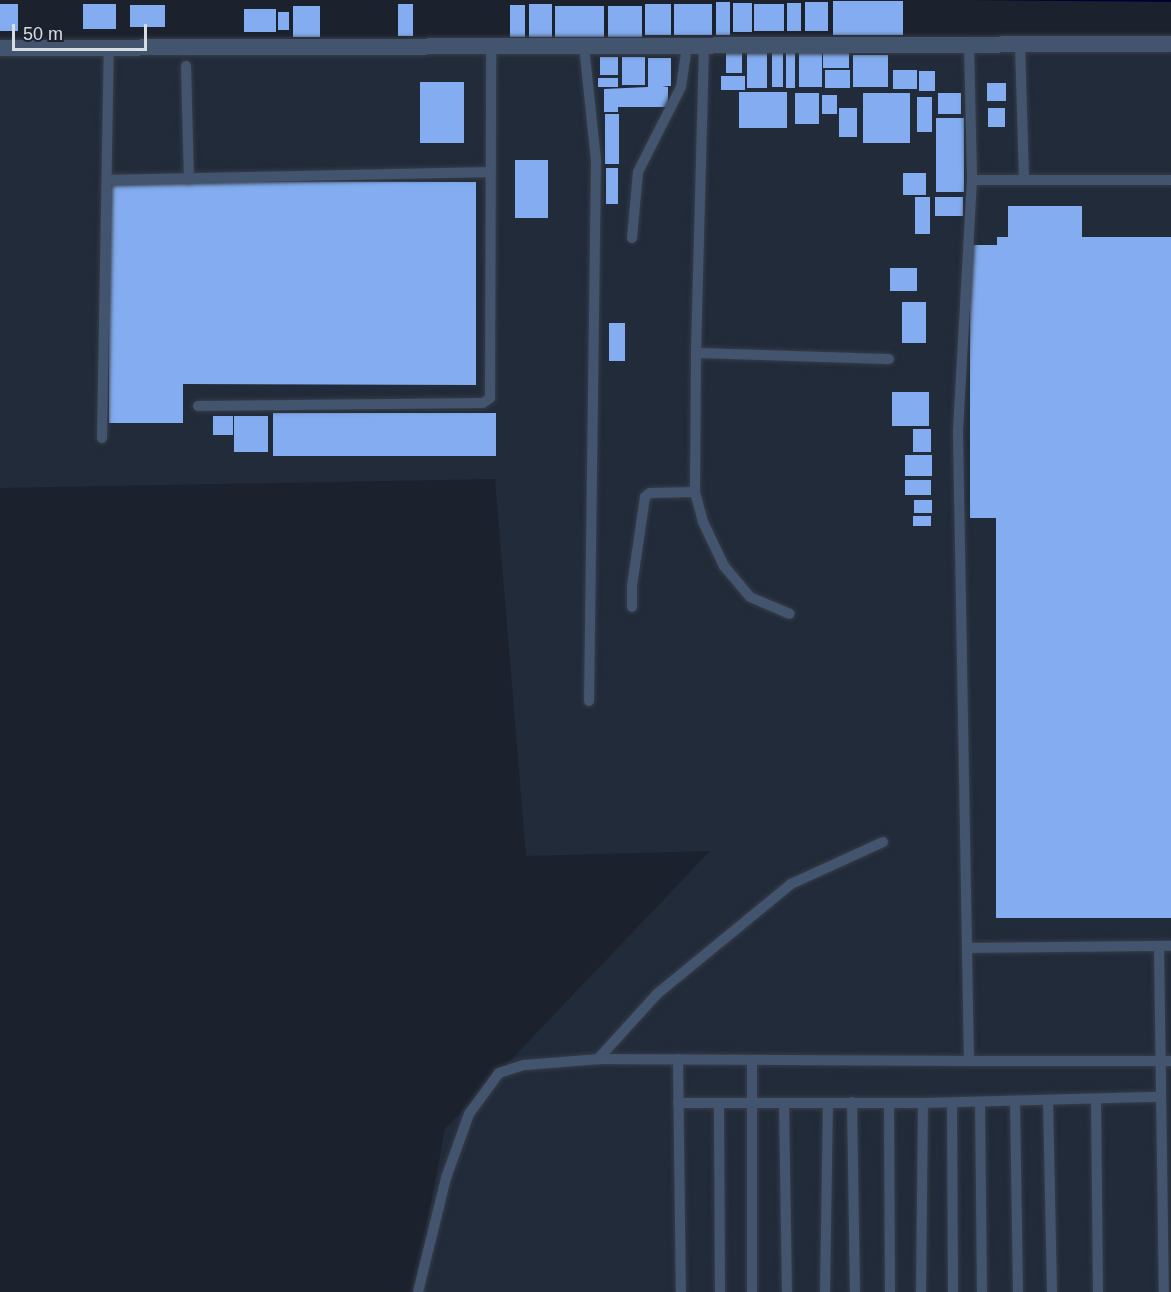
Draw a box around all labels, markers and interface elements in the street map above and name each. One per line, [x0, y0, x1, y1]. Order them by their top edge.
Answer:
scale bar [15, 12, 150, 50]
text: 50 m [23, 24, 63, 44]

